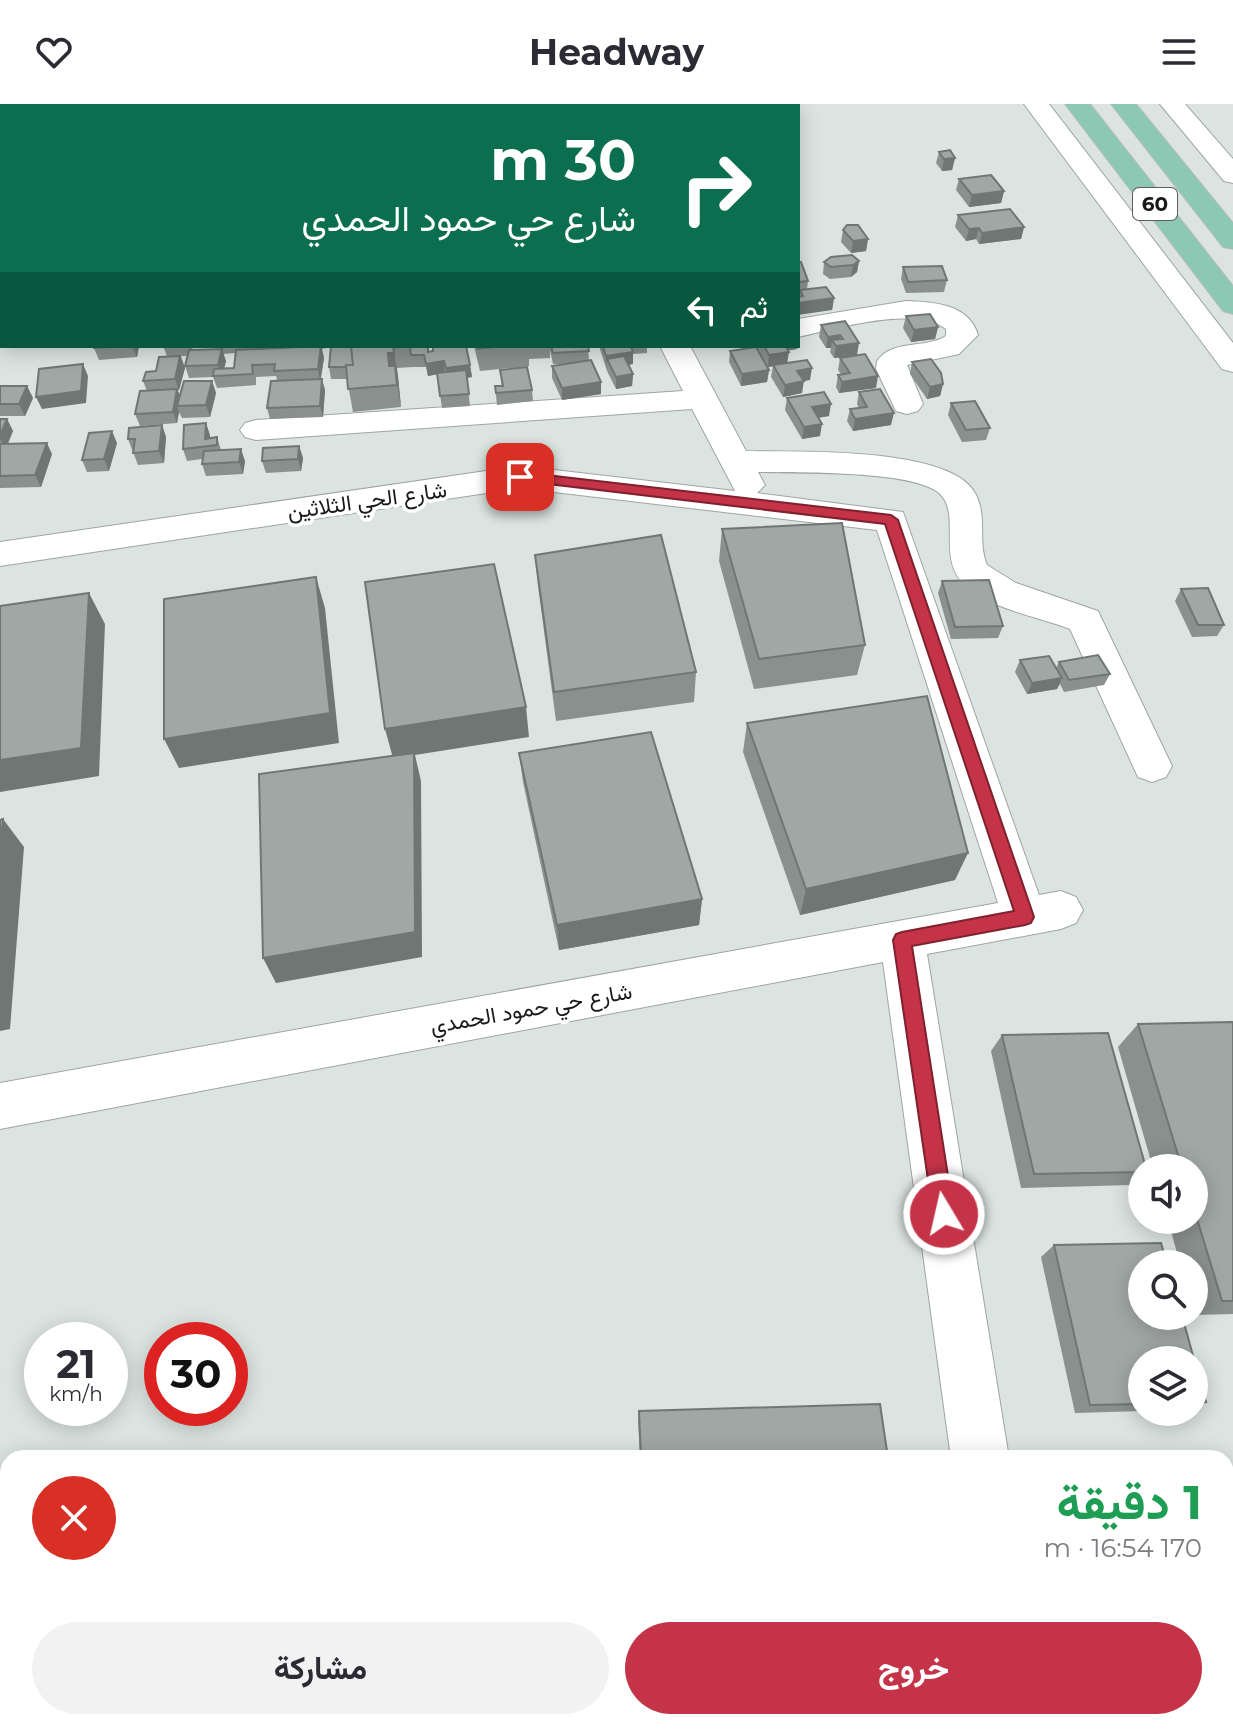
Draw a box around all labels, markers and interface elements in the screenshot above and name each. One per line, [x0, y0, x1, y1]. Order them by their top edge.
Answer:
icon: heart [32, 30, 76, 74]
text: Headway [529, 30, 704, 74]
icon: menu [1157, 30, 1201, 74]
text: 30 m [490, 126, 636, 194]
icon: right [664, 136, 768, 240]
road number: 60 [1133, 188, 1177, 220]
text: شارع حي حمود الحمدي [301, 196, 636, 240]
icon: left [680, 288, 724, 332]
text: ثم [740, 289, 768, 326]
pin [486, 443, 554, 511]
icon: arrive [498, 455, 542, 499]
street label: شارع الحي الثلاثين [285, 476, 449, 530]
street label: شارع حي حمود الحمدي [428, 977, 635, 1044]
map controls [1128, 1154, 1208, 1426]
button: sound [1128, 1154, 1208, 1234]
position arrow [902, 1172, 986, 1256]
button: search [1128, 1250, 1208, 1330]
speed limit sign: 30 [144, 1322, 248, 1426]
text: 21 [56, 1339, 96, 1388]
button: layers [1128, 1346, 1208, 1426]
text: km/h [49, 1382, 103, 1406]
text: 1 دقيقة [1056, 1473, 1202, 1531]
button: close [32, 1476, 116, 1560]
text: 170 m · 16:54 [1043, 1532, 1202, 1564]
button: مشاركة [32, 1622, 609, 1714]
button: خروج [625, 1622, 1202, 1714]

